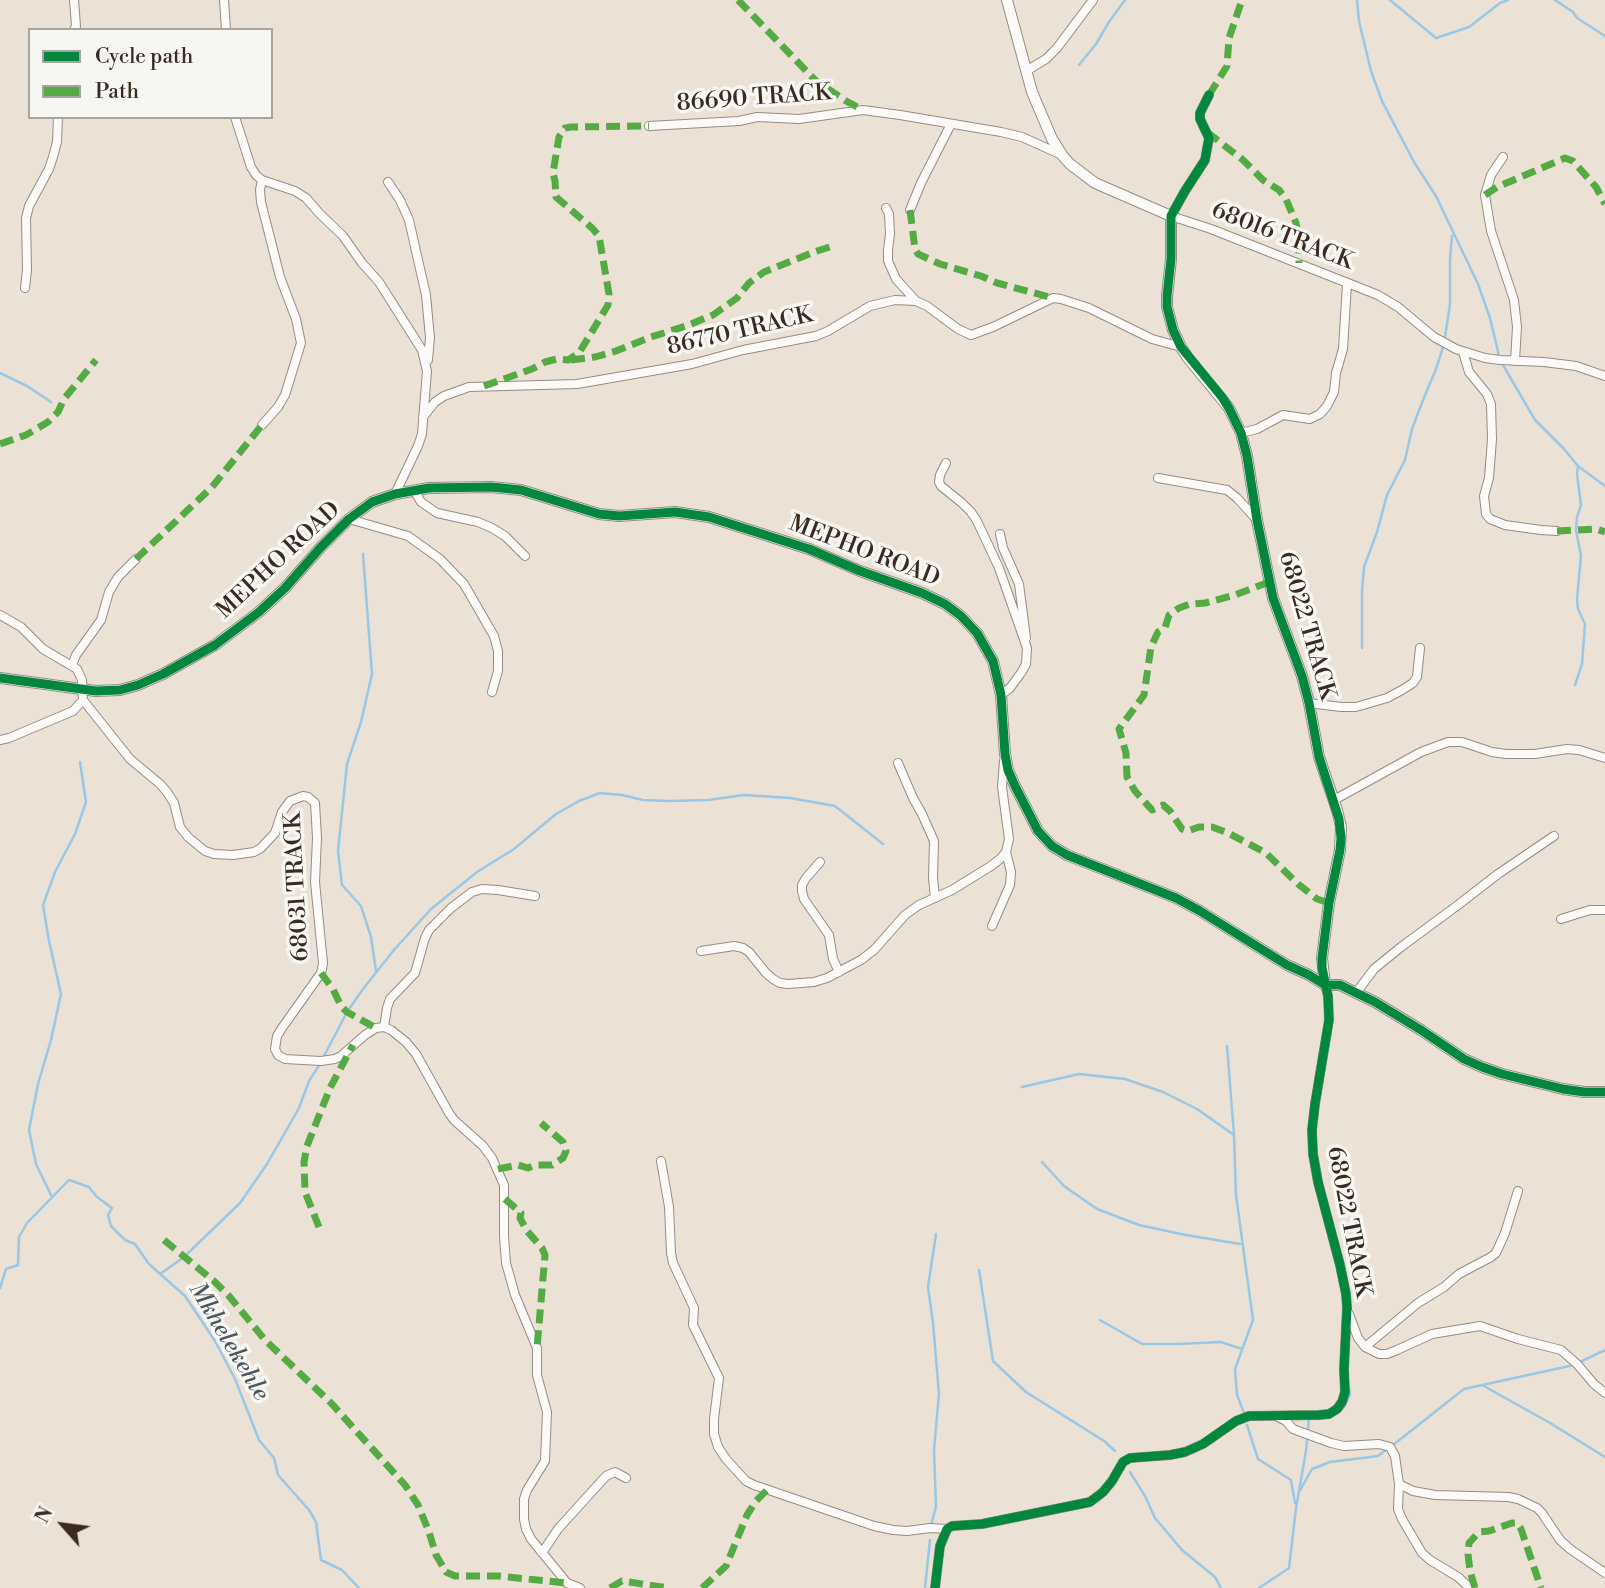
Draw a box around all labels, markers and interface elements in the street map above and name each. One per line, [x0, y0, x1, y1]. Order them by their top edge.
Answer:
legend [28, 28, 273, 119]
text: Cycle path [95, 44, 193, 70]
text: Path [95, 79, 139, 105]
street label: 86690 TRACK [676, 80, 832, 118]
street label: 68016 TRACK [1207, 197, 1357, 277]
street label: 86770 TRACK [664, 302, 816, 362]
street label: MEPHO ROAD [211, 497, 347, 625]
street label: MEPHO ROAD [785, 511, 943, 593]
street label: 68022 TRACK [1272, 549, 1340, 703]
street label: 68031 TRACK [280, 812, 316, 962]
street label: 68022 TRACK [1320, 1144, 1376, 1300]
water label: Mkhelekehle [181, 1278, 275, 1406]
north arrow [28, 1490, 98, 1560]
text: N [30, 1503, 59, 1527]

